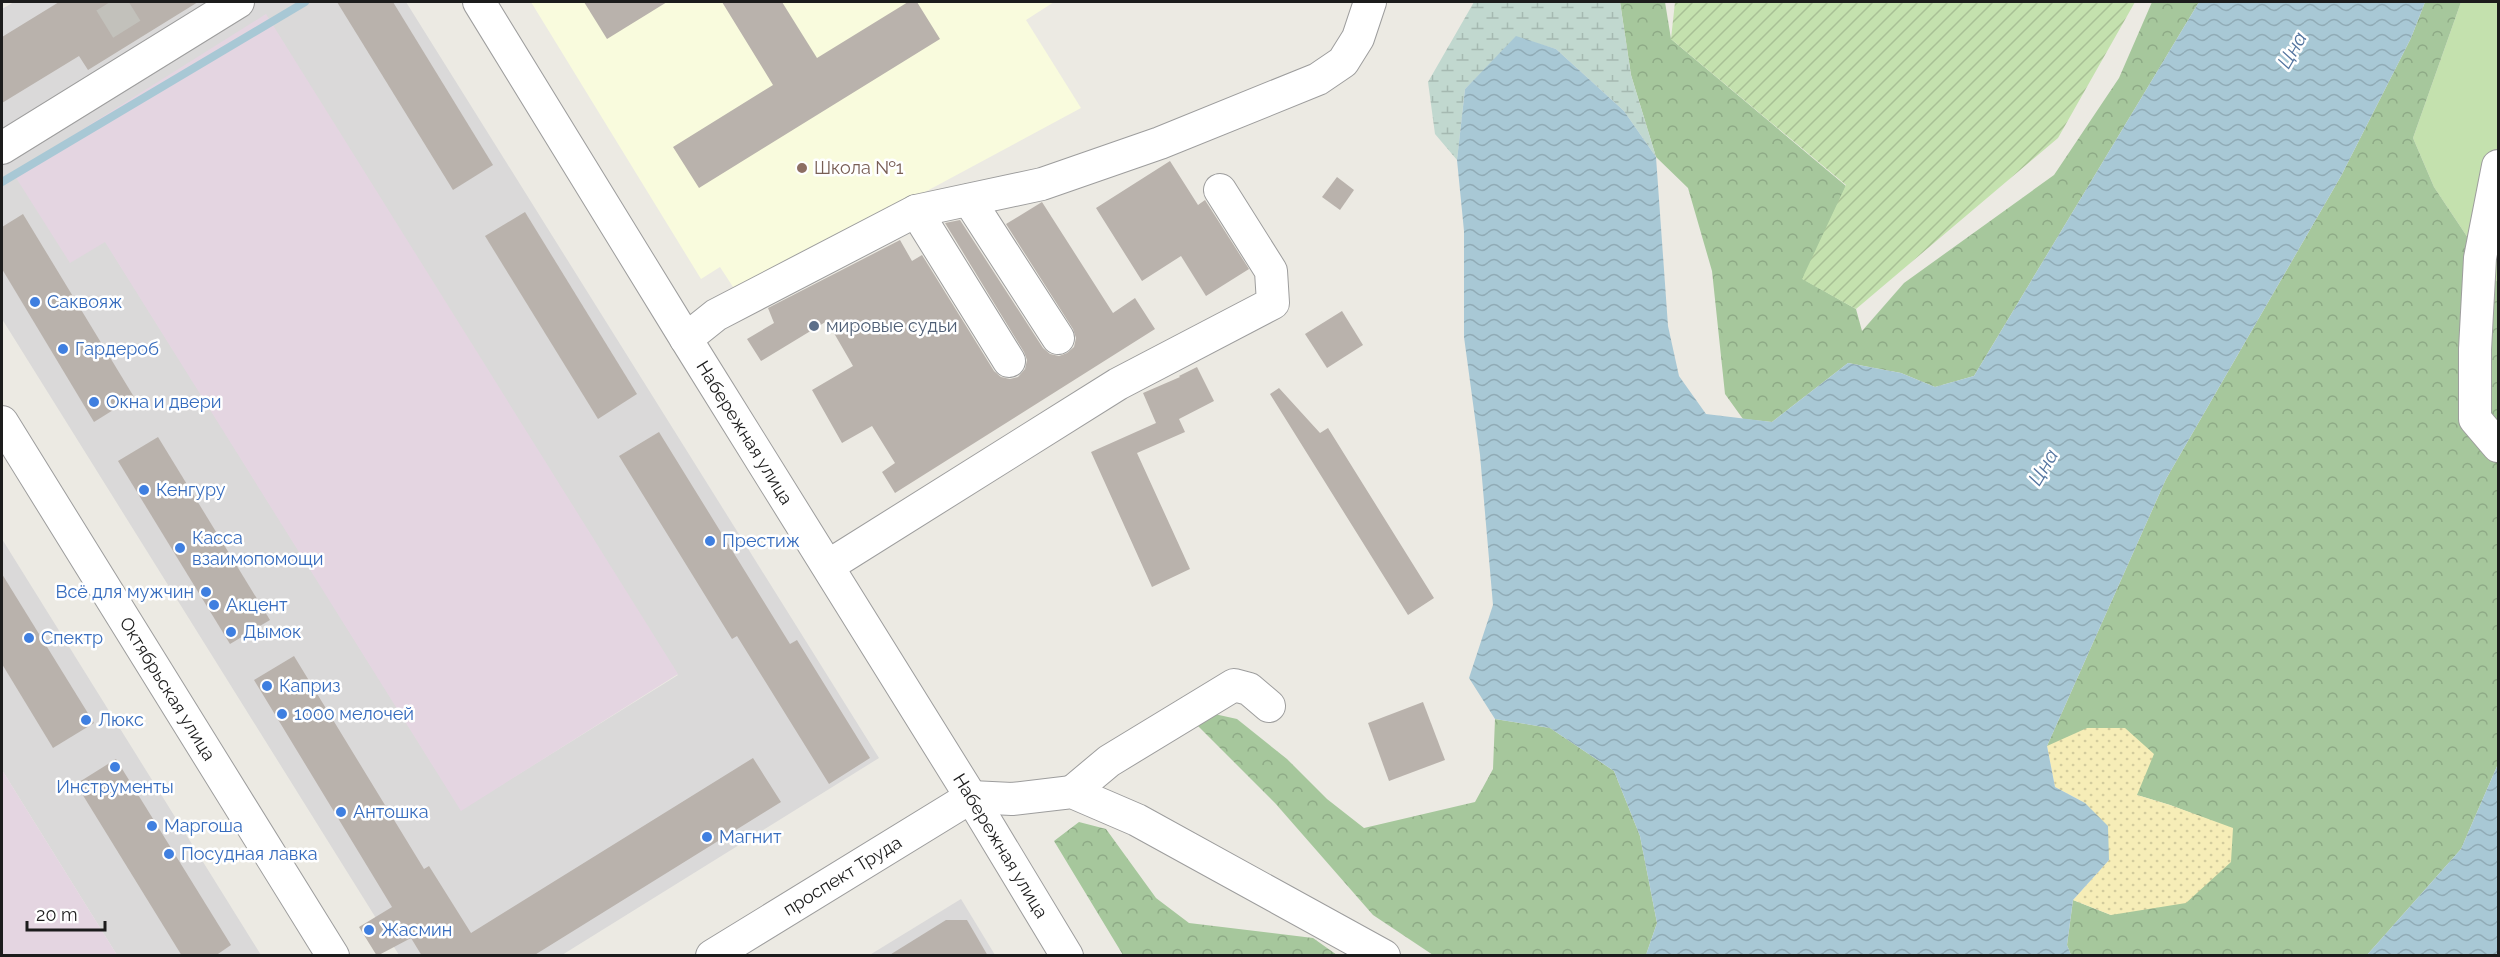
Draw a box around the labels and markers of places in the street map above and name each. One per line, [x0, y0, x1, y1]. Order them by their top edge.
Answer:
place label: Школа №1 [814, 157, 904, 178]
marker: Школа №1 [795, 161, 809, 175]
place label: Саквояж [47, 291, 122, 312]
marker: Саквояж [28, 295, 42, 309]
place label: мировые судьи [826, 315, 958, 336]
marker: мировые судьи [807, 319, 821, 333]
place label: Гардероб [75, 338, 159, 359]
marker: Гардероб [56, 342, 70, 356]
place label: Окна и двери [106, 391, 221, 412]
marker: Окна и двери [87, 395, 101, 409]
place label: Кенгуру [156, 479, 226, 500]
marker: Кенгуру [137, 483, 151, 497]
place label: Касса взаимопомощи [192, 527, 324, 569]
place label: Престиж [722, 530, 800, 551]
marker: Престиж [703, 534, 717, 548]
marker: Касса взаимопомощи [173, 541, 187, 555]
place label: Всё для мужчин [55, 581, 194, 602]
marker: Всё для мужчин [199, 585, 213, 599]
place label: Акцент [226, 594, 288, 615]
marker: Акцент [207, 598, 221, 612]
place label: Дымок [243, 621, 301, 642]
marker: Дымок [224, 625, 238, 639]
place label: Спектр [41, 627, 103, 648]
marker: Спектр [22, 631, 36, 645]
place label: Каприз [279, 675, 341, 696]
marker: Каприз [260, 679, 274, 693]
place label: 1000 мелочей [294, 703, 414, 724]
marker: 1000 мелочей [275, 707, 289, 721]
place label: Люкс [98, 709, 144, 730]
marker: Люкс [79, 713, 93, 727]
marker: Инструменты [108, 760, 122, 774]
place label: Инструменты [56, 776, 174, 797]
place label: Антошка [353, 801, 428, 822]
marker: Антошка [334, 805, 348, 819]
place label: Маргоша [164, 815, 243, 836]
marker: Маргоша [145, 819, 159, 833]
place label: Магнит [719, 826, 782, 847]
marker: Магнит [700, 830, 714, 844]
place label: Посудная лавка [181, 843, 318, 864]
marker: Посудная лавка [162, 847, 176, 861]
place label: Жасмин [381, 919, 452, 940]
marker: Жасмин [362, 923, 376, 937]

